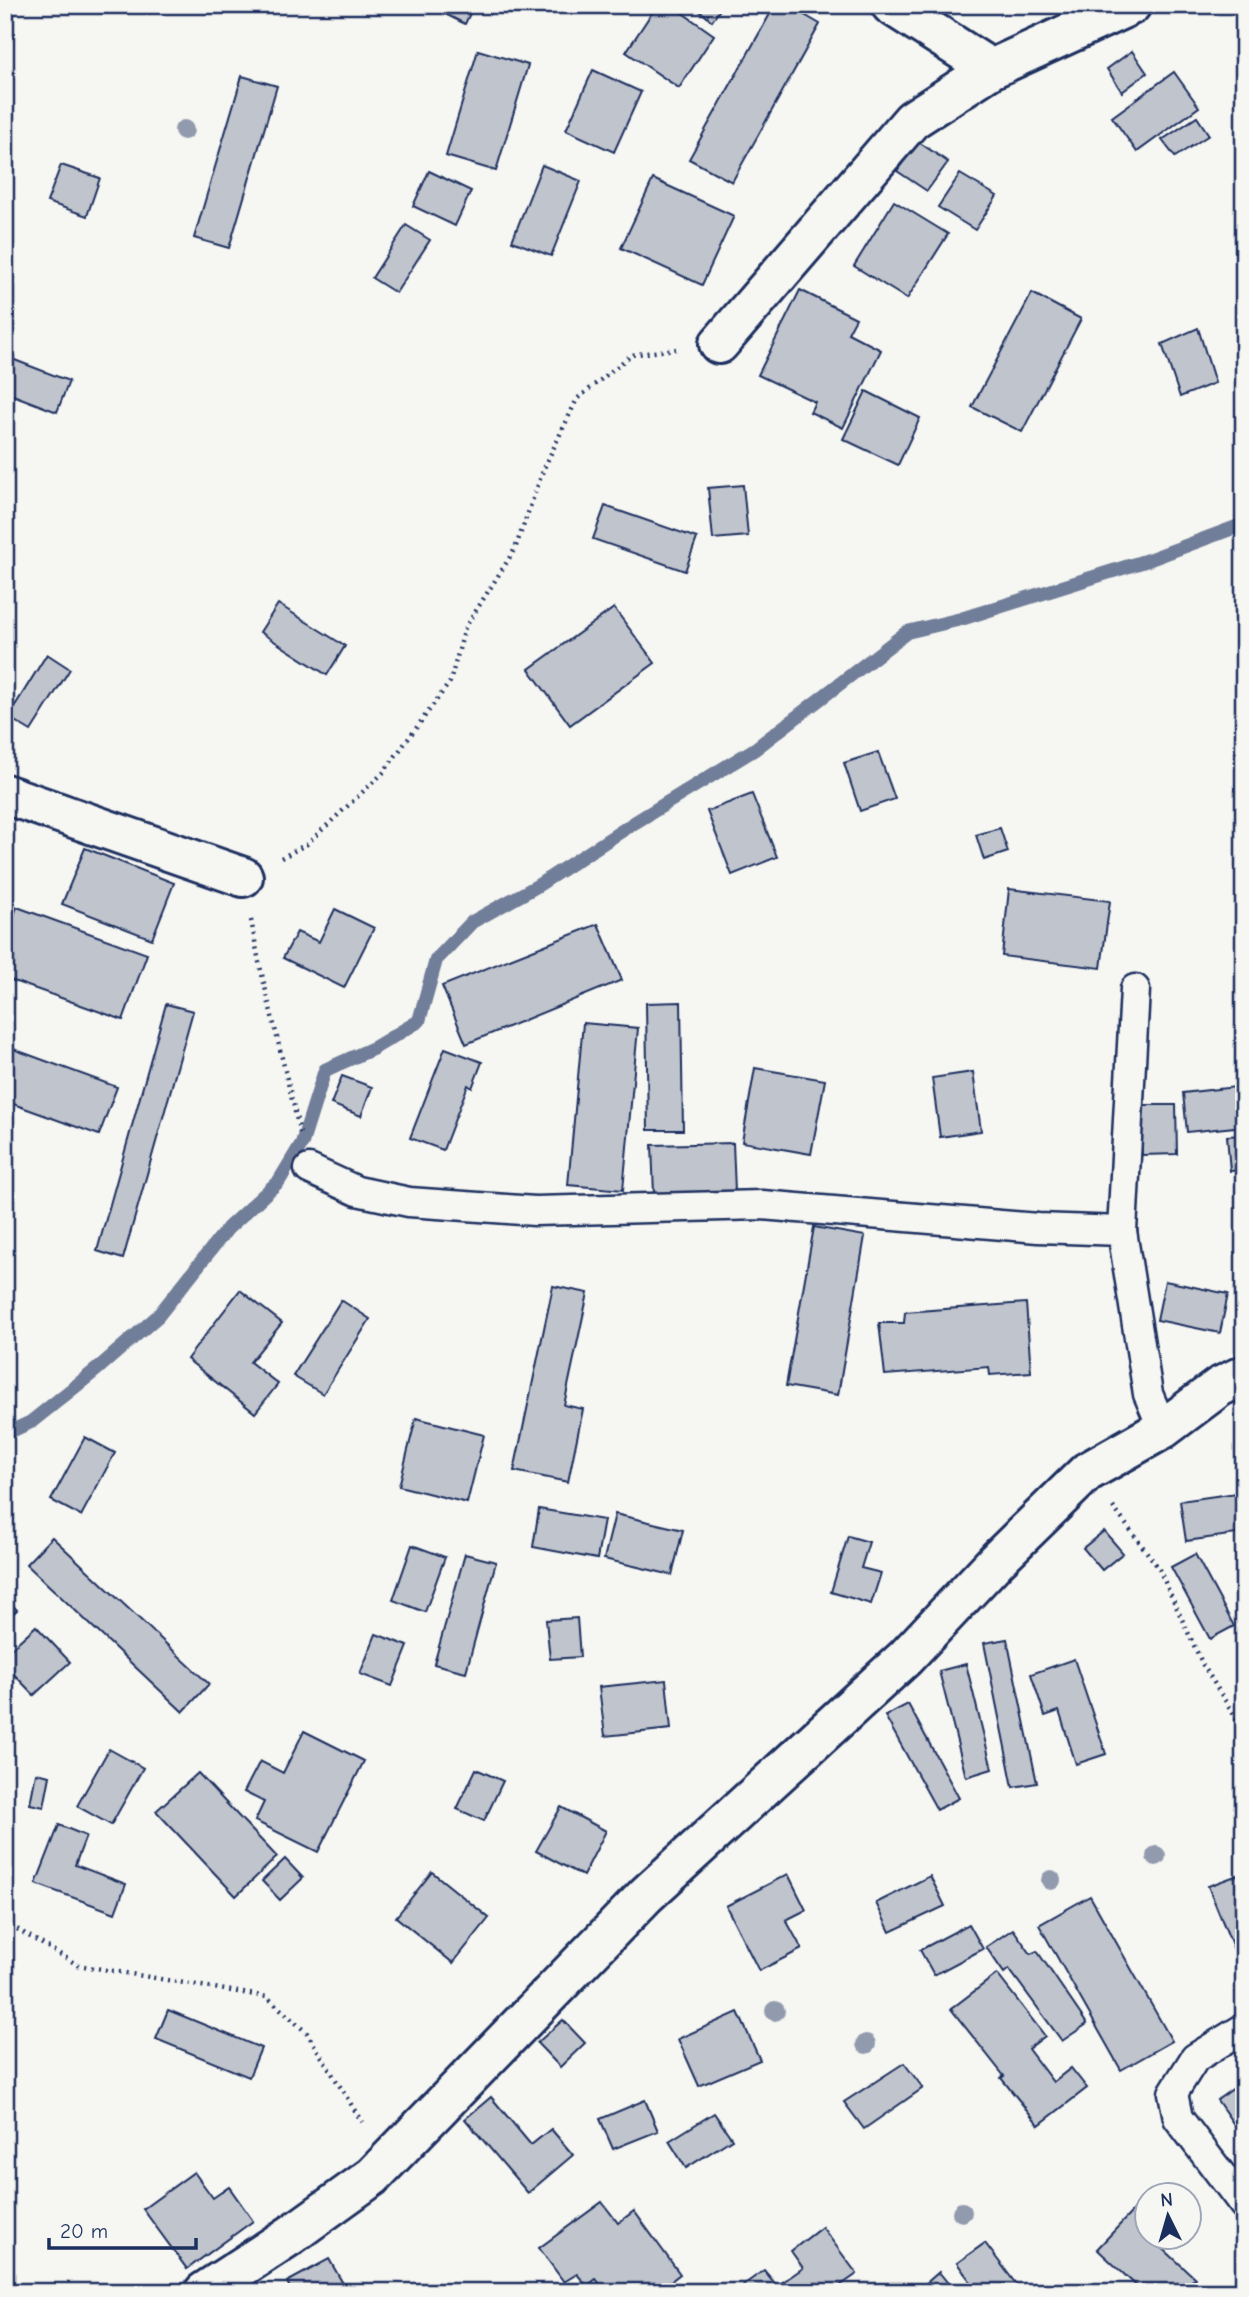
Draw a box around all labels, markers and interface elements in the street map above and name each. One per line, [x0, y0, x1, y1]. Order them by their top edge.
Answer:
north arrow [1134, 2182, 1204, 2252]
text: N [1159, 2189, 1174, 2212]
scale bar [49, 2206, 196, 2250]
text: 20 m [60, 2219, 108, 2243]

